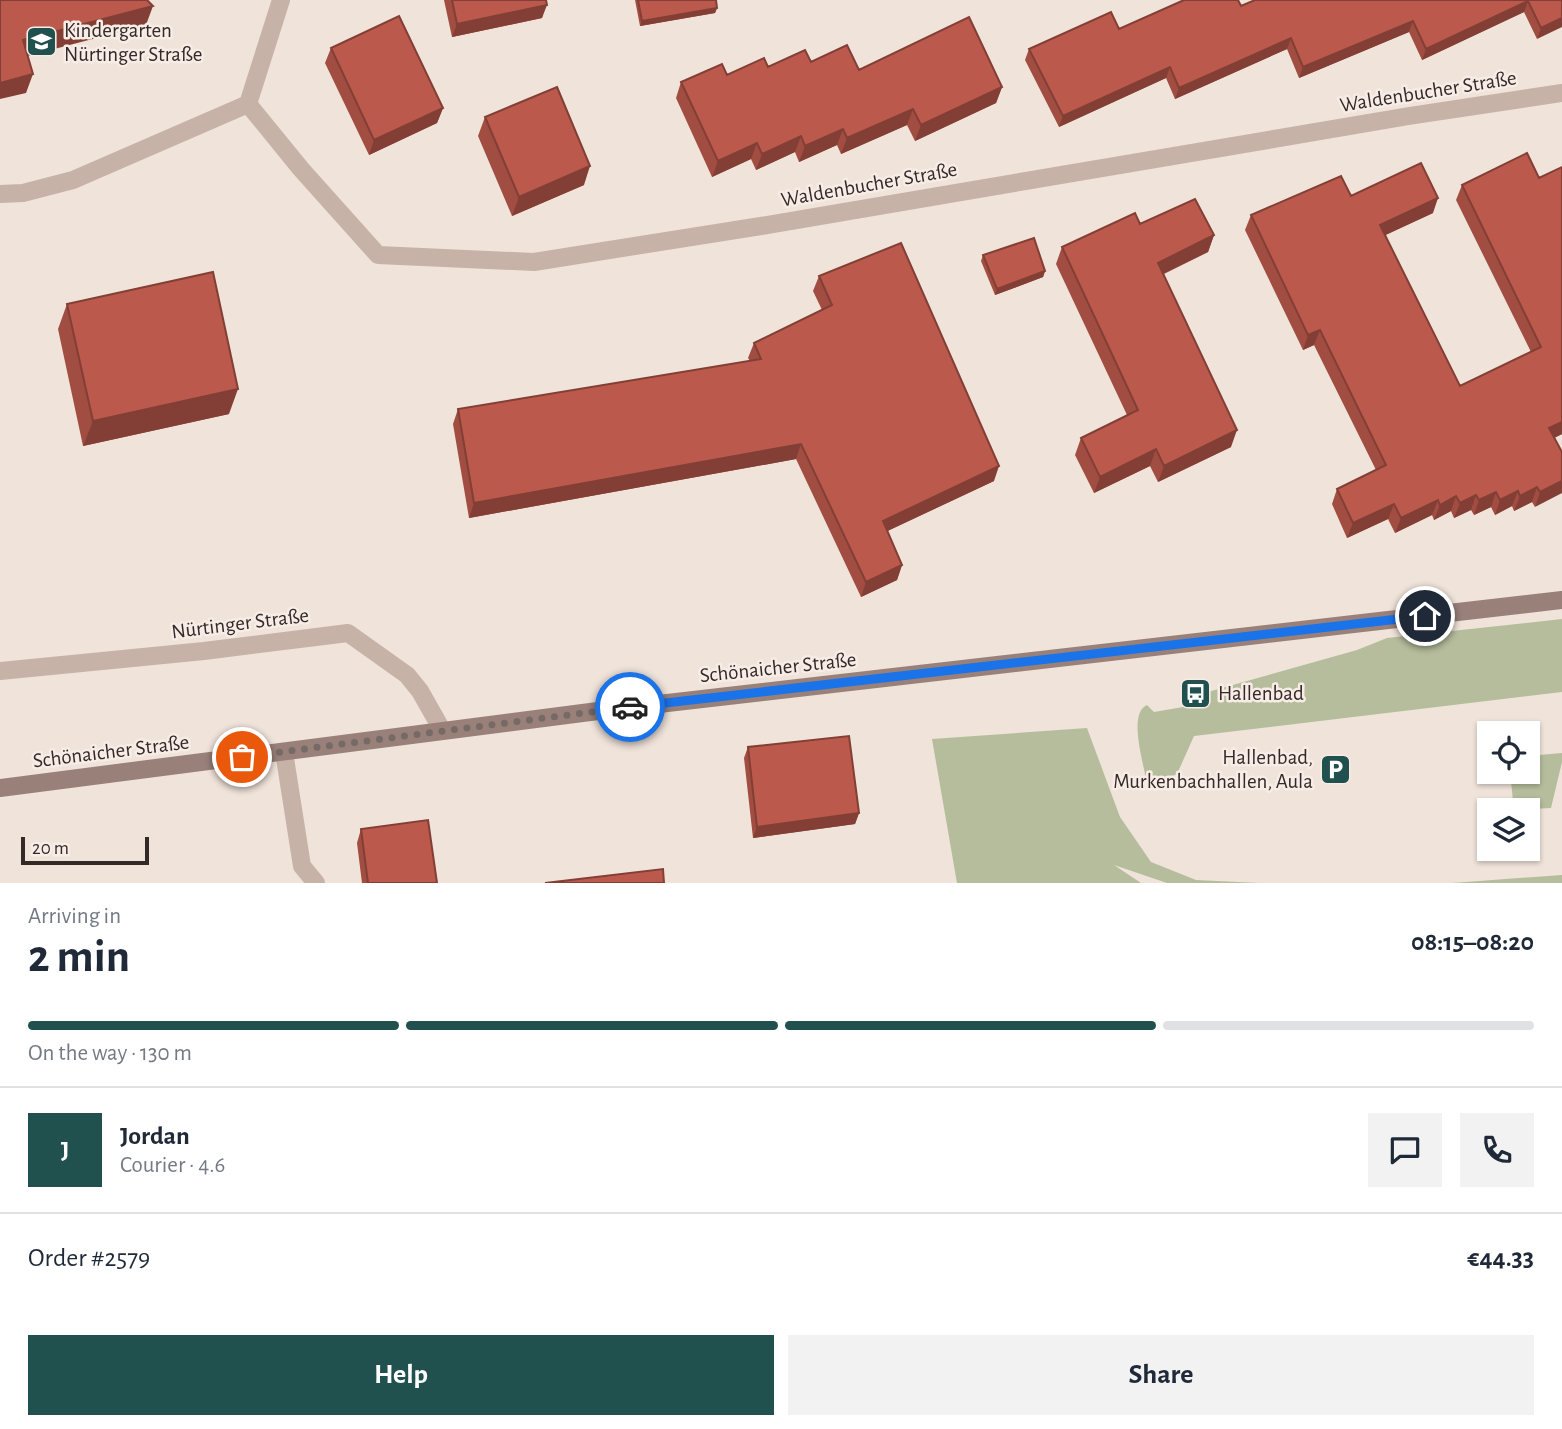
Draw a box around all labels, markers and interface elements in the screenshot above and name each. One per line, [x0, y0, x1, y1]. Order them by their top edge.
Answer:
place label: Kindergarten Nürtinger Straße [64, 20, 202, 65]
school or university icon: Kindergarten Nürtinger Straße [24, 25, 58, 59]
street label: Waldenbucher Straße [1338, 67, 1518, 116]
street label: Waldenbucher Straße [779, 159, 959, 210]
pin [1395, 586, 1455, 646]
icon: home [1406, 597, 1444, 635]
street label: Nürtinger Straße [170, 605, 310, 642]
street label: Schönaicher Straße [699, 649, 857, 686]
courier [595, 672, 665, 742]
bus stop icon: Hallenbad [1178, 676, 1212, 710]
place label: Hallenbad [1218, 683, 1304, 704]
icon: car [611, 688, 649, 726]
map controls [1477, 721, 1540, 861]
button: locate [1477, 721, 1540, 784]
pin [212, 727, 272, 787]
street label: Schönaicher Straße [32, 731, 190, 772]
icon: bag [223, 738, 261, 776]
place label: Hallenbad, Murkenbachhallen, Aula [1113, 747, 1313, 792]
parking icon: Hallenbad, Murkenbachhallen, Aula [1319, 752, 1353, 786]
button: layers [1477, 798, 1540, 861]
scale bar [21, 834, 149, 866]
text: 20 m [32, 839, 69, 858]
text: Arriving in [28, 905, 121, 928]
text: 08:15–08:20 [1411, 929, 1534, 955]
text: 2 min [28, 934, 130, 980]
text: On the way · 130 m [28, 1042, 192, 1065]
button: chat [1368, 1113, 1442, 1187]
button: phone [1460, 1113, 1534, 1187]
text: Jordan [120, 1123, 190, 1149]
text: J [61, 1137, 69, 1163]
text: Courier · 4.6 [120, 1154, 225, 1177]
text: Order #2579 [28, 1245, 150, 1271]
text: €44.33 [1467, 1245, 1534, 1271]
button: Help [28, 1335, 774, 1415]
button: Share [788, 1335, 1534, 1415]

